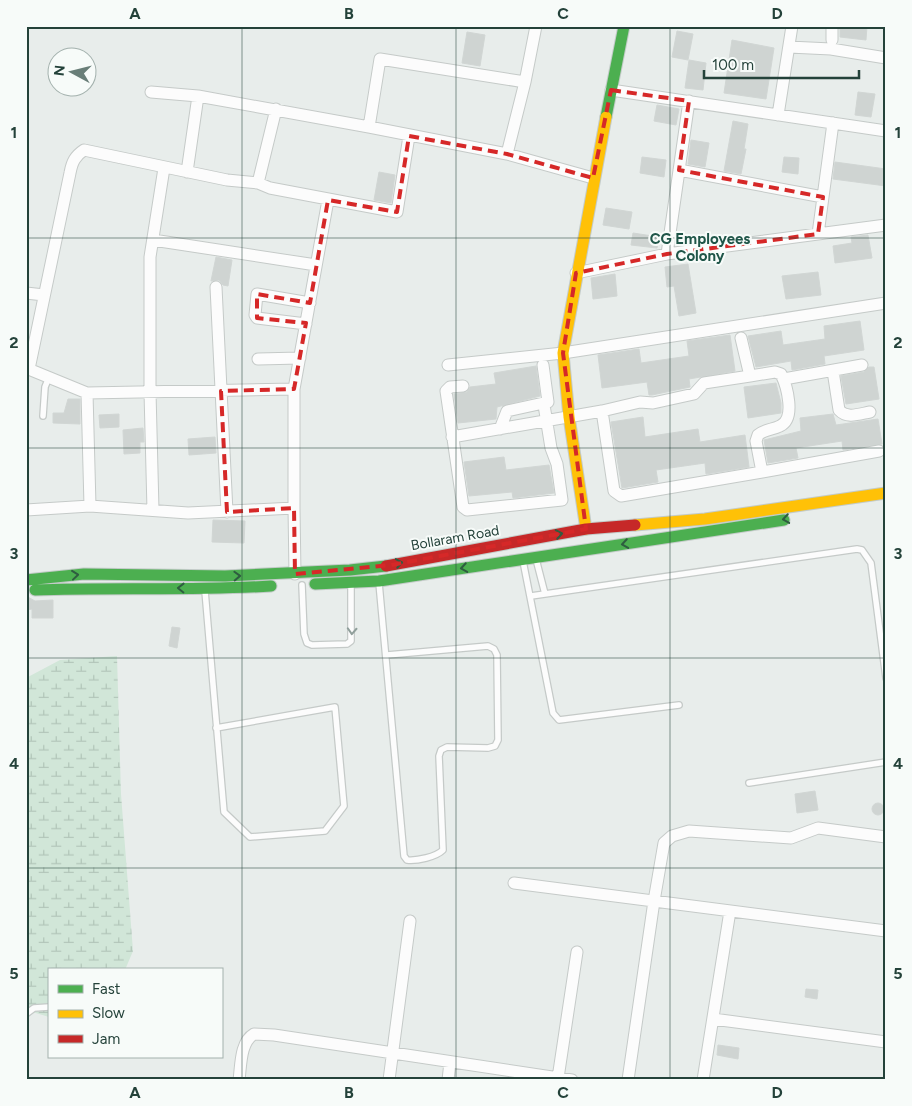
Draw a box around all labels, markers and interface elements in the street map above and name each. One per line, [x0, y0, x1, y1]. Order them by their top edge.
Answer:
text: A [129, 4, 141, 23]
text: B [344, 4, 354, 23]
text: C [557, 4, 569, 23]
text: D [771, 4, 783, 23]
north arrow [48, 48, 98, 98]
scale bar [704, 48, 860, 80]
text: 100 m [712, 56, 754, 74]
text: N [50, 64, 69, 77]
text: 1 [11, 123, 17, 142]
text: 1 [895, 123, 901, 142]
district label: CG Employees Colony [650, 230, 750, 265]
text: 2 [9, 333, 19, 352]
text: 2 [893, 333, 903, 352]
one-way arrow [781, 514, 790, 524]
street label: Bollaram Road [409, 522, 501, 554]
one-way arrow [555, 530, 563, 540]
one-way arrow [621, 538, 629, 549]
text: 3 [10, 544, 19, 563]
text: 3 [894, 544, 903, 563]
one-way arrow [395, 559, 403, 569]
one-way arrow [460, 562, 469, 572]
one-way arrow [71, 570, 79, 581]
one-way arrow [234, 571, 241, 581]
one-way arrow [176, 583, 184, 593]
one-way arrow [346, 627, 357, 635]
text: 4 [9, 754, 19, 773]
text: 4 [893, 754, 903, 773]
text: 5 [9, 964, 19, 983]
text: 5 [893, 964, 903, 983]
legend [48, 968, 222, 1058]
text: Fast [92, 980, 121, 998]
text: Slow [92, 1004, 125, 1022]
text: Jam [92, 1030, 120, 1048]
text: A [129, 1083, 141, 1102]
text: B [344, 1083, 354, 1102]
text: C [557, 1083, 569, 1102]
text: D [771, 1083, 783, 1102]

